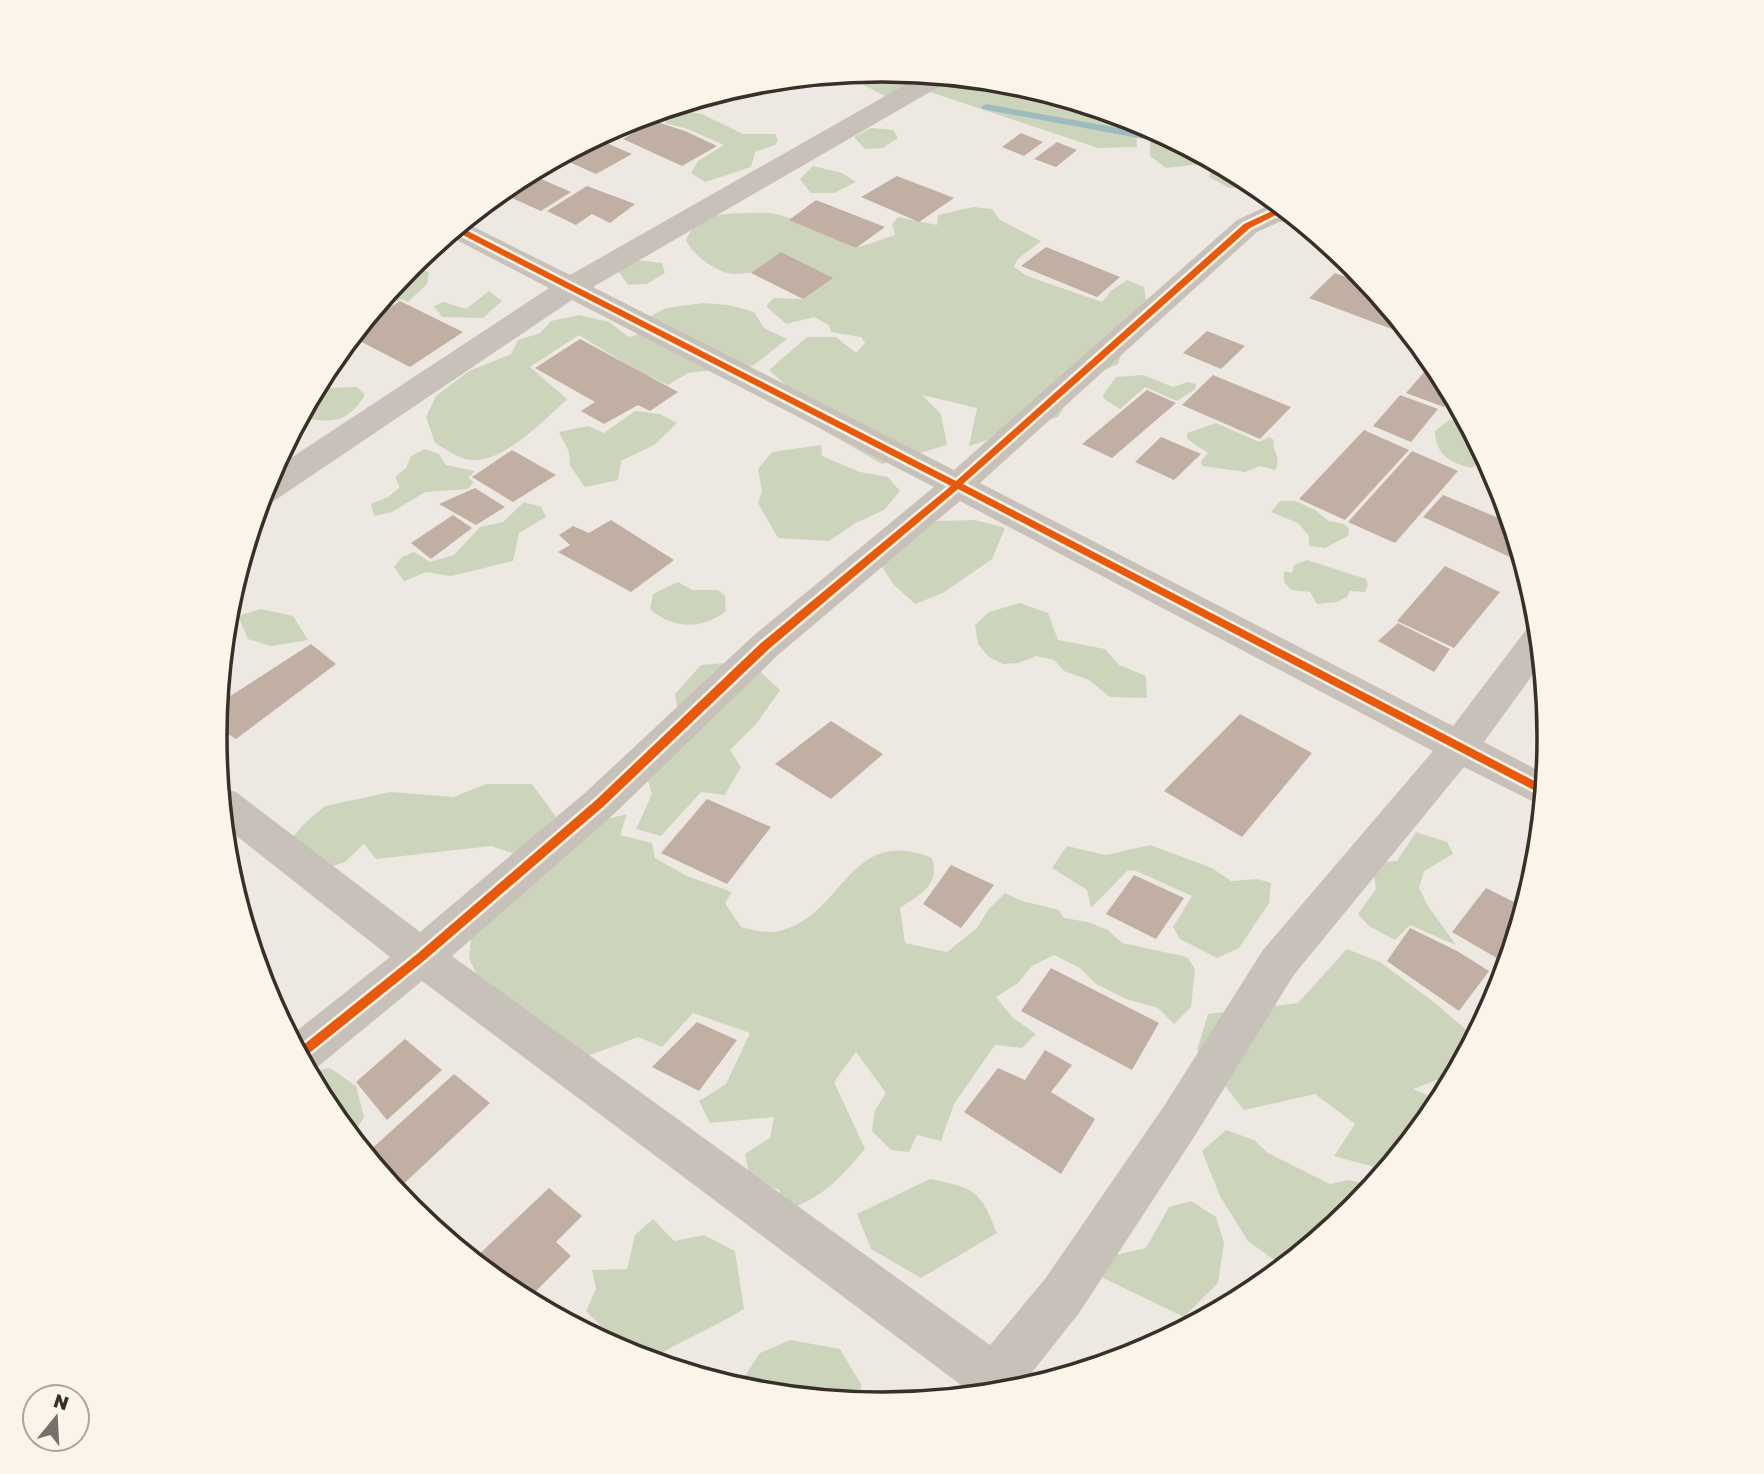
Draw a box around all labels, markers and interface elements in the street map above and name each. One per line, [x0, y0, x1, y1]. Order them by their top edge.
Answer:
north arrow [21, 1383, 91, 1453]
text: N [51, 1388, 72, 1415]

